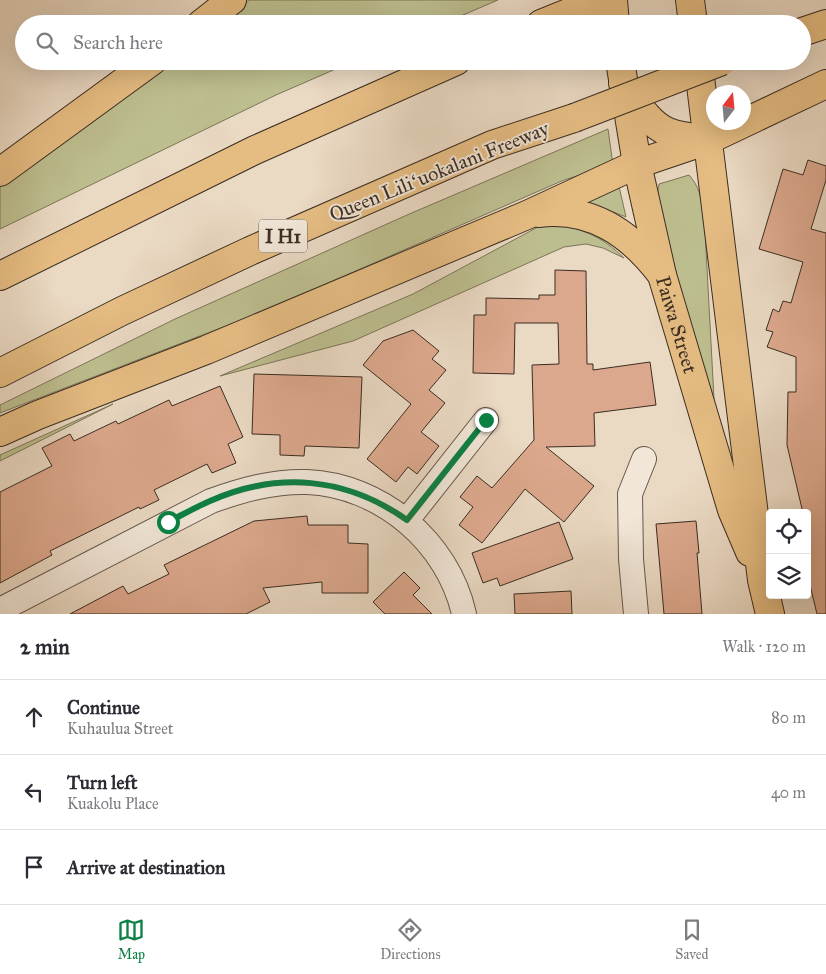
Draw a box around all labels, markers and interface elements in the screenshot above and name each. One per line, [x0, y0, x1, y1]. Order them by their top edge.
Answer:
search box [15, 15, 811, 70]
icon: search [33, 29, 61, 57]
text: Search here [73, 31, 163, 54]
north arrow [706, 85, 751, 130]
street label: Queen Liliʻuokalani Freeway [326, 116, 553, 226]
road number: I H1 [259, 220, 307, 252]
street label: Paiwa Street [651, 273, 703, 376]
route end [475, 409, 498, 432]
map controls [766, 509, 811, 599]
button: locate [766, 509, 811, 554]
route start [157, 511, 180, 534]
button: layers [766, 554, 811, 599]
text: 2 min [20, 634, 70, 660]
text: Walk · 120 m [722, 637, 806, 656]
text: Continue [67, 696, 140, 719]
icon: ahead [20, 703, 48, 731]
text: 80 m [771, 708, 806, 727]
text: Kuhaulua Street [67, 719, 174, 738]
text: Turn left [67, 771, 137, 794]
icon: left [20, 778, 48, 806]
text: 40 m [771, 783, 806, 802]
text: Kuakolu Place [67, 794, 159, 813]
icon: arrive [20, 853, 48, 881]
text: Arrive at destination [67, 856, 225, 879]
tab: Map [117, 916, 145, 963]
tab: Directions [380, 916, 441, 963]
tab: Saved [675, 916, 709, 963]

